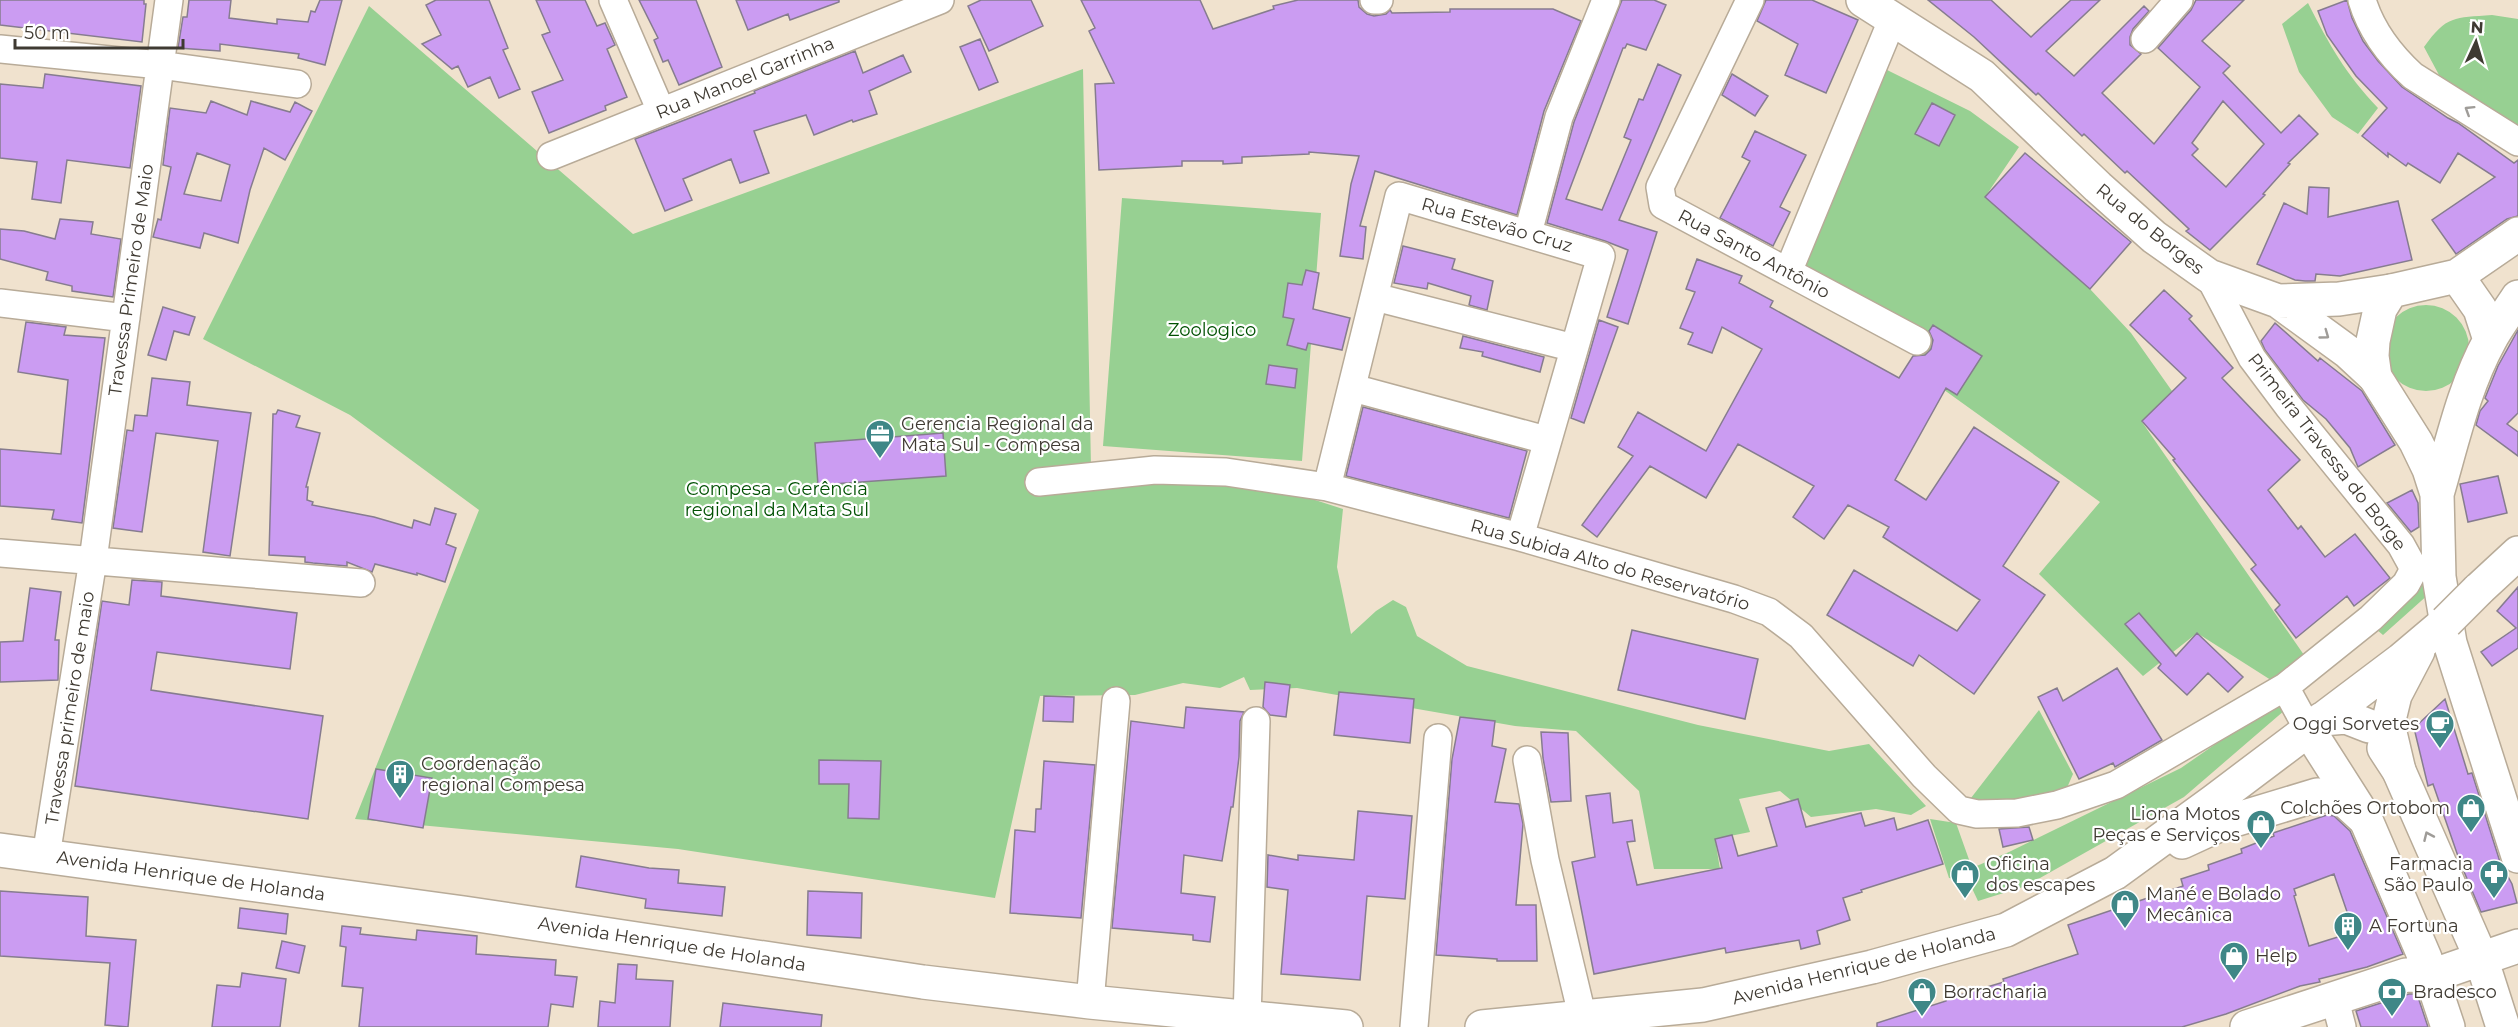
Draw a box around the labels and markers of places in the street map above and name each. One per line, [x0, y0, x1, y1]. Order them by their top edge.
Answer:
place label: Gerencia Regional da Mata Sul - Compesa [901, 413, 1094, 456]
office icon: Gerencia Regional da Mata Sul - Compesa [864, 418, 896, 460]
cafe icon: Oggi Sorvetes [2424, 708, 2456, 750]
place label: Oggi Sorvetes [2293, 713, 2419, 735]
place label: Coordenação regional Compesa [421, 753, 585, 796]
building icon: Coordenação regional Compesa [384, 758, 416, 800]
shop icon: Colchões Ortobom [2455, 792, 2487, 834]
place label: Colchões Ortobom [2280, 797, 2450, 819]
place label: Liona Motos Peças e Serviços [2093, 803, 2240, 846]
shop icon: Liona Motos Peças e Serviços [2245, 808, 2277, 850]
place label: Oficina dos escapes [1986, 853, 2095, 896]
place label: Farmacia São Paulo [2384, 853, 2473, 896]
shop icon: Oficina dos escapes [1949, 858, 1981, 900]
pharmacy icon: Farmacia São Paulo [2478, 858, 2510, 900]
place label: Mané e Bolado Mecânica [2146, 883, 2281, 926]
shop icon: Mané e Bolado Mecânica [2109, 888, 2141, 930]
building icon: A Fortuna [2332, 910, 2364, 952]
place label: A Fortuna [2369, 915, 2459, 937]
shop icon: Help [2218, 940, 2250, 982]
place label: Help [2255, 945, 2298, 967]
shop icon: Borracharia [1906, 976, 1938, 1018]
bank icon: Bradesco [2376, 976, 2408, 1018]
place label: Borracharia [1943, 981, 2047, 1003]
place label: Bradesco [2413, 981, 2497, 1003]

